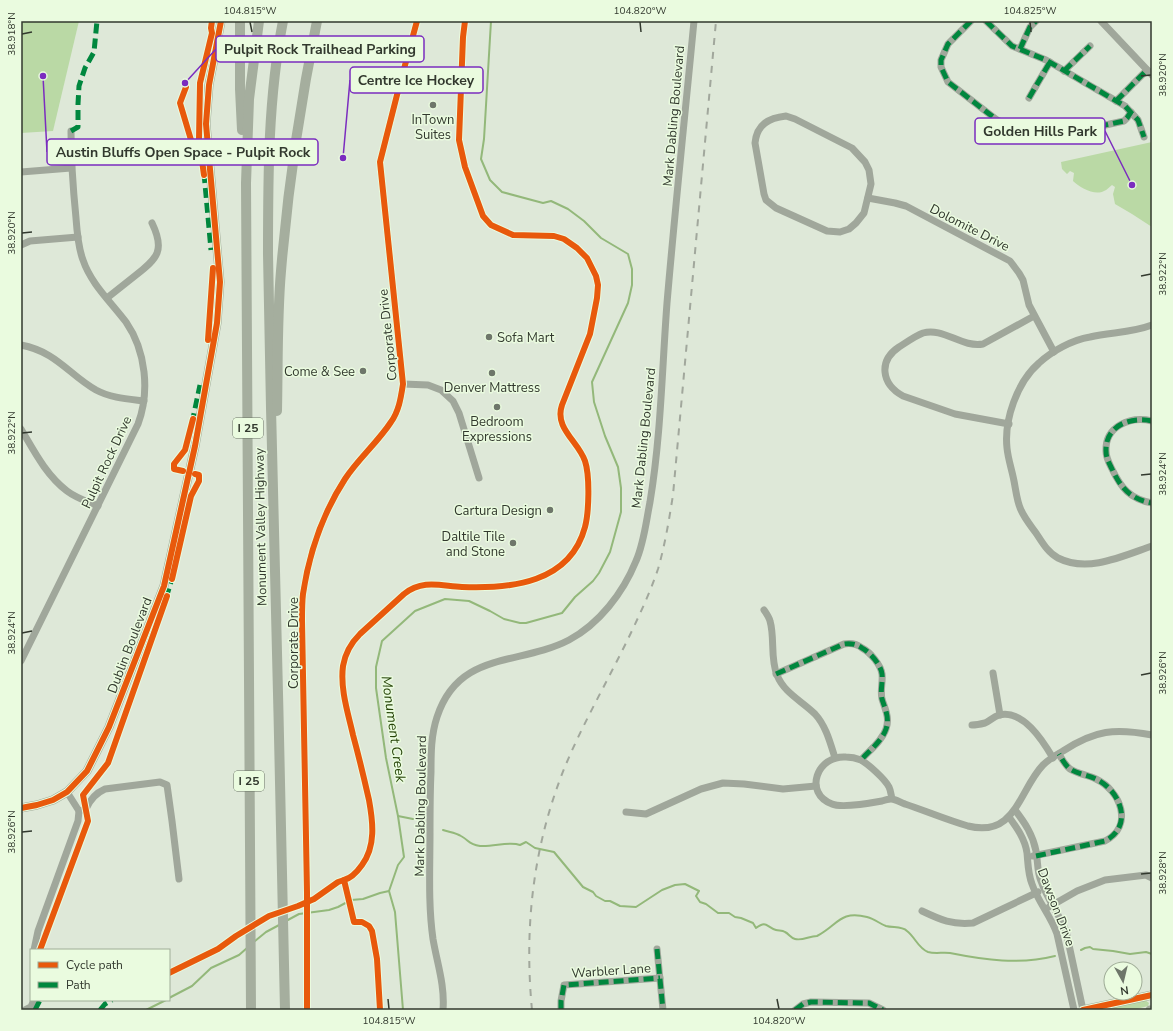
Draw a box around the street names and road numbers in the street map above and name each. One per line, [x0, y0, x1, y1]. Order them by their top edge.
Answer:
street label: Mark Dabling Boulevard [659, 45, 689, 187]
street label: Dolomite Drive [926, 200, 1013, 256]
street label: Corporate Drive [374, 288, 402, 382]
street label: Mark Dabling Boulevard [628, 367, 660, 509]
street label: Pulpit Rock Drive [78, 413, 136, 512]
road number: I 25 [233, 418, 263, 438]
street label: Monument Valley Highway [251, 447, 271, 606]
street label: Dublin Boulevard [103, 595, 157, 696]
street label: Corporate Drive [285, 597, 303, 689]
street label: Mark Dabling Boulevard [411, 735, 431, 877]
road number: I 25 [234, 771, 264, 791]
street label: Dawson Drive [1033, 866, 1079, 949]
street label: Warbler Lane [571, 959, 651, 983]

